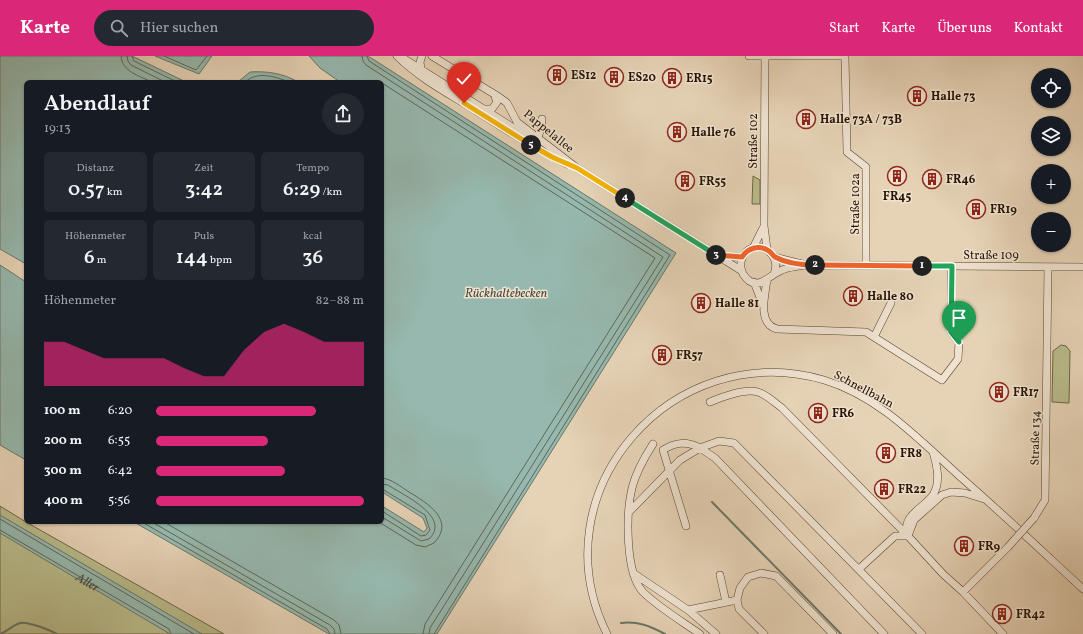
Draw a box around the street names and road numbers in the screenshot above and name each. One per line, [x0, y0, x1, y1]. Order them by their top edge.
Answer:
street label: Pappelallee [520, 107, 577, 157]
street label: Straße 102 [746, 113, 762, 169]
street label: Straße 102a [848, 173, 864, 235]
street label: Straße 109 [963, 248, 1019, 264]
street label: Schnellbahn [831, 367, 896, 412]
street label: Straße 134 [1028, 410, 1044, 466]

